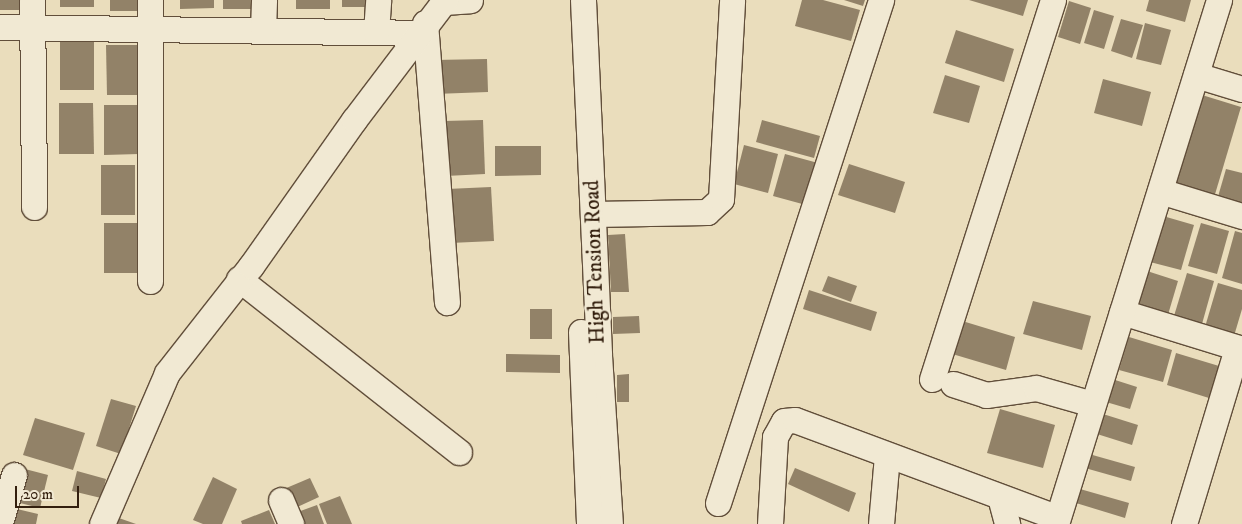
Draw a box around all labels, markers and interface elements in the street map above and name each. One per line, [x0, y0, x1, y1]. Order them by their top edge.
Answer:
street label: High Tension Road [580, 180, 610, 344]
scale bar [18, 476, 81, 508]
text: 20 m [23, 485, 53, 504]

